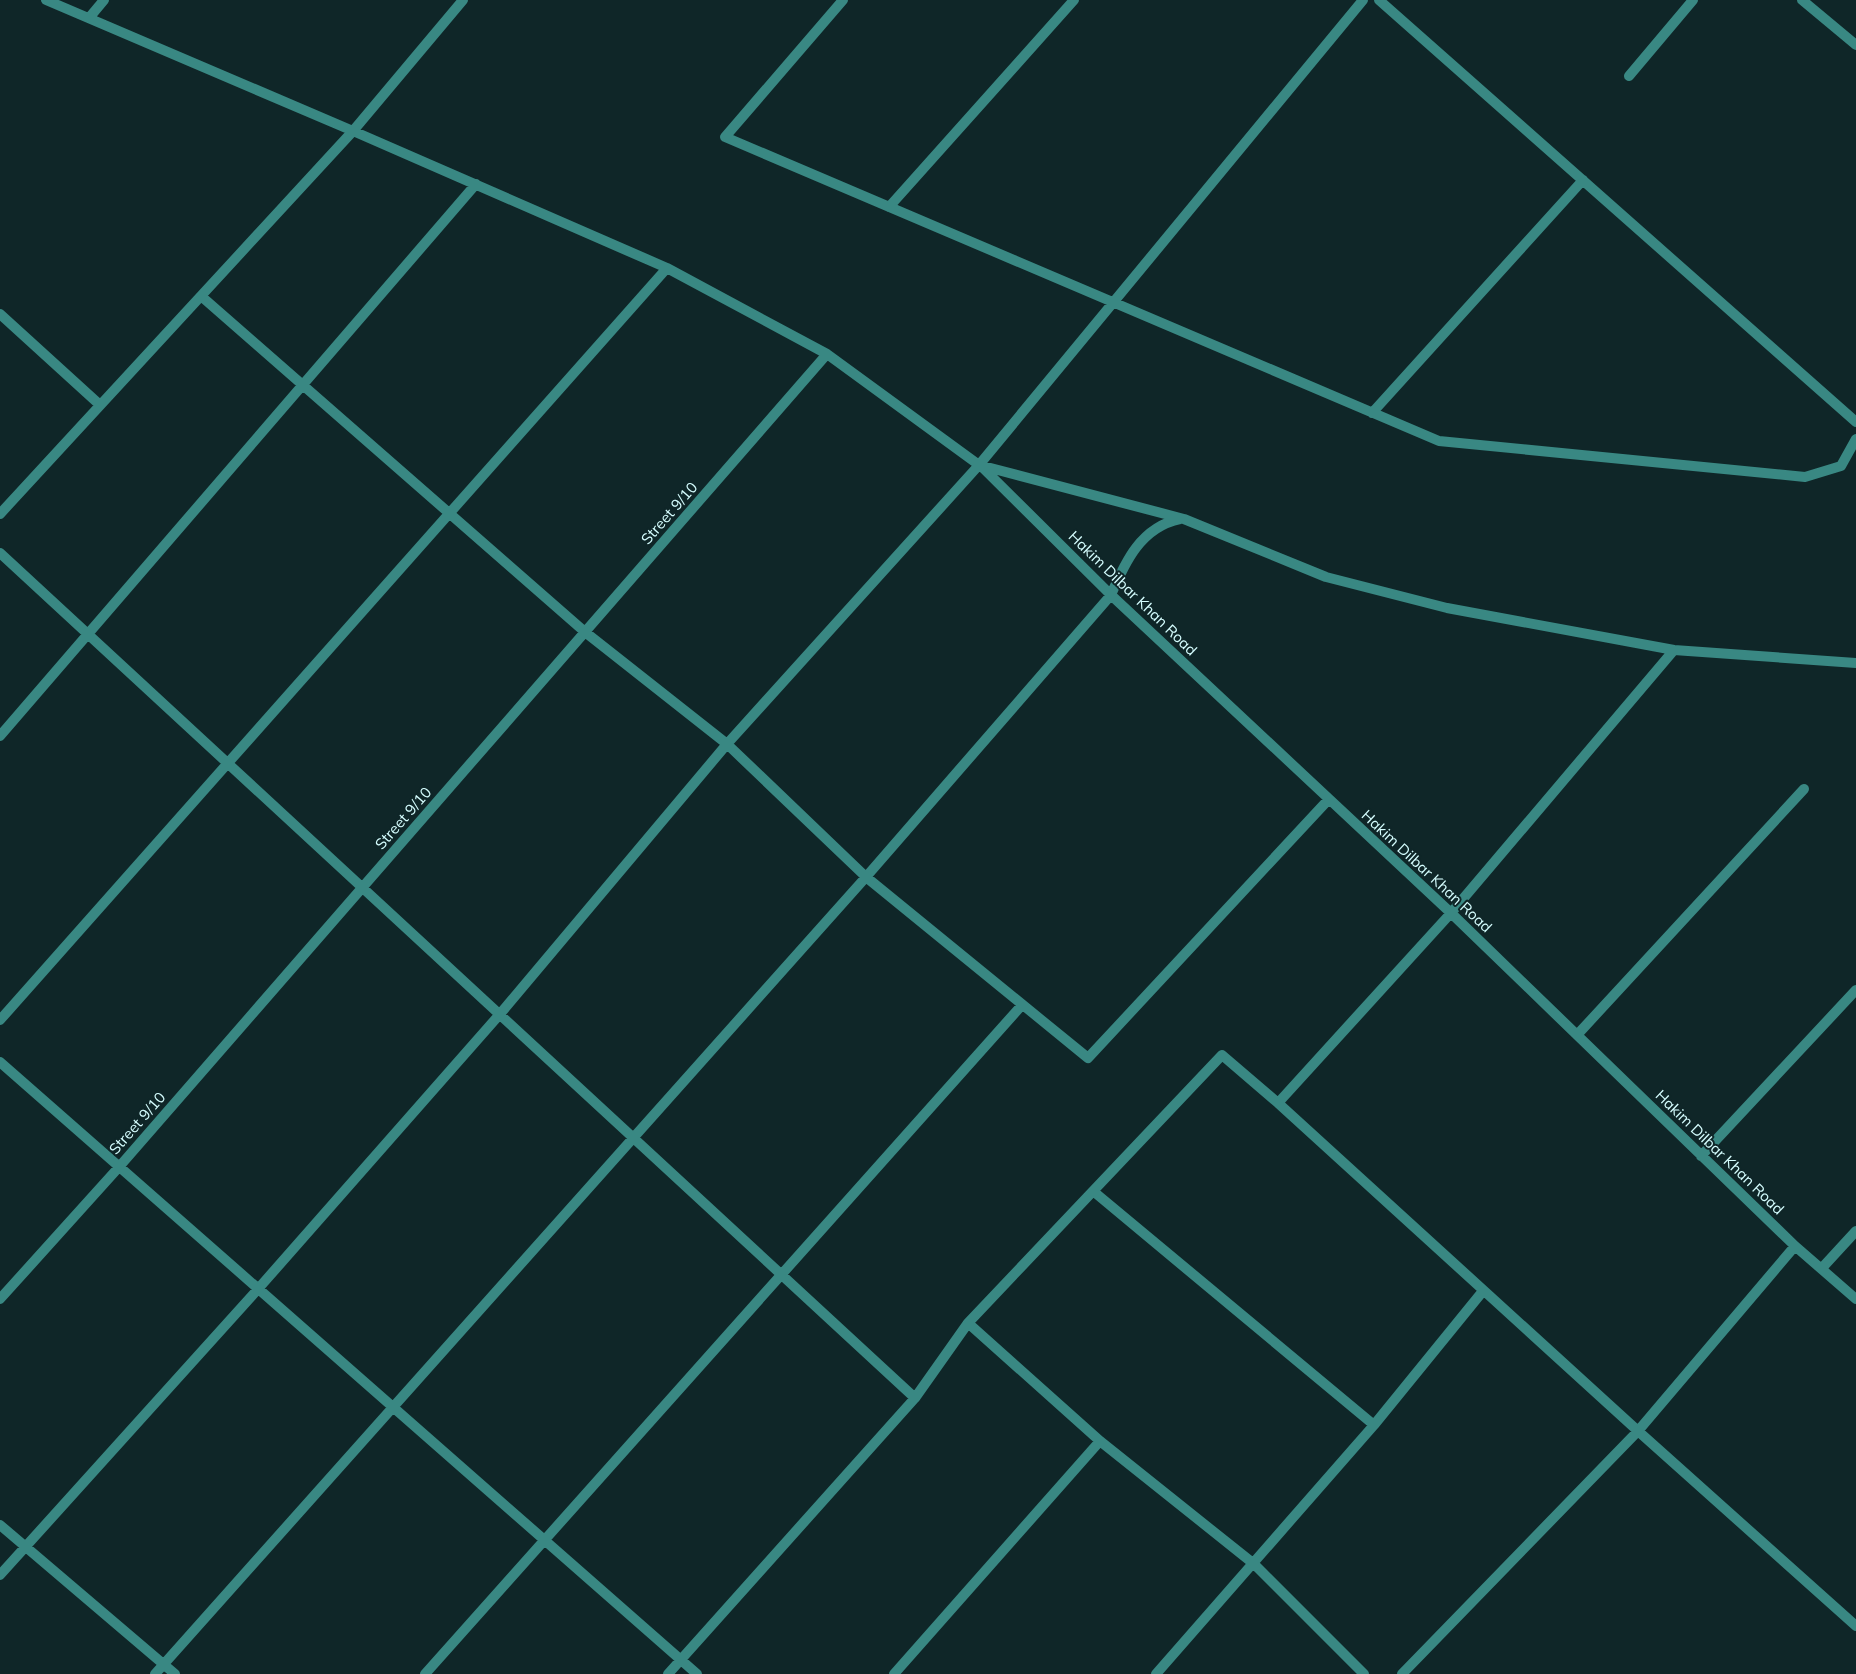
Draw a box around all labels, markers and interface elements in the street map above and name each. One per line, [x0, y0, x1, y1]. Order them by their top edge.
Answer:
street label: Street 9/10 [637, 478, 701, 548]
street label: Hakim Dilbar Khan Road [1065, 527, 1201, 659]
street label: Street 9/10 [371, 783, 435, 853]
street label: Hakim Dilbar Khan Road [1358, 806, 1496, 936]
street label: Hakim Dilbar Khan Road [1652, 1086, 1788, 1218]
street label: Street 9/10 [105, 1088, 169, 1158]

